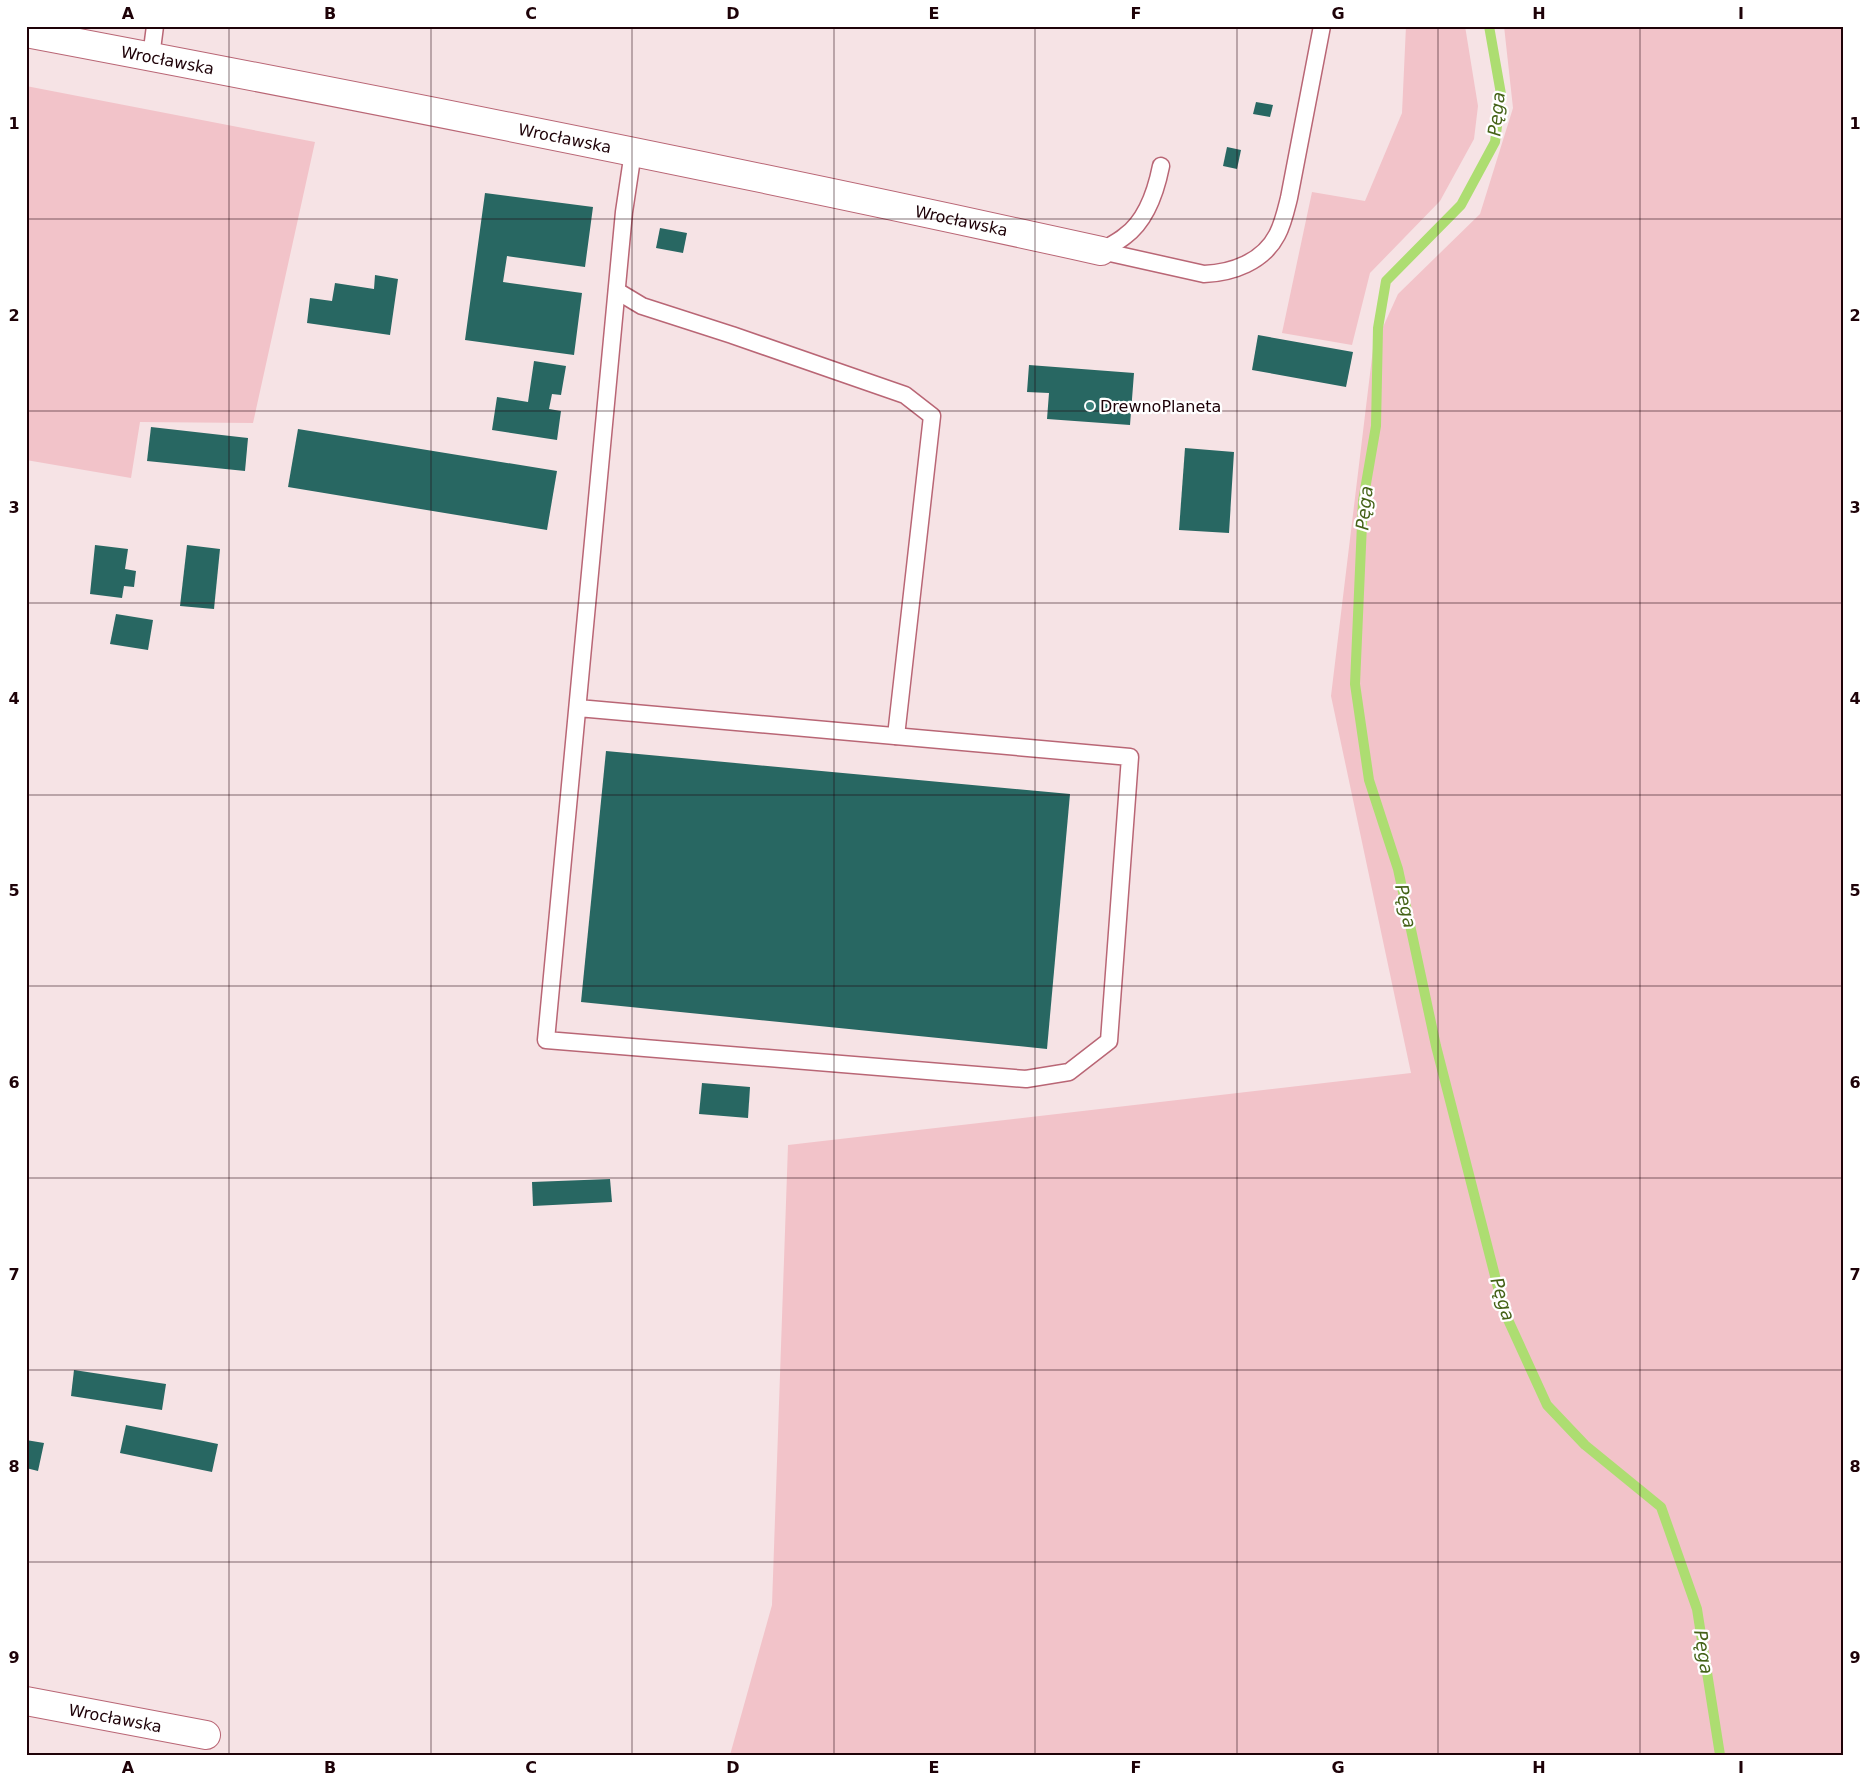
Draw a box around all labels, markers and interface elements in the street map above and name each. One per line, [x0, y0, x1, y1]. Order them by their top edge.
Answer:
text: A [122, 4, 135, 23]
text: B [324, 4, 336, 23]
text: C [525, 4, 537, 23]
text: D [726, 4, 740, 23]
text: E [929, 4, 939, 23]
text: F [1131, 4, 1141, 23]
text: G [1331, 4, 1345, 23]
text: H [1532, 4, 1546, 23]
text: I [1738, 4, 1744, 23]
street label: Wrocławska [119, 42, 216, 78]
water label: Pęga [1483, 91, 1509, 137]
text: 1 [8, 114, 20, 133]
text: 1 [1849, 114, 1861, 133]
street label: Wrocławska [517, 119, 613, 157]
street label: Wrocławska [913, 201, 1010, 240]
text: 2 [8, 306, 20, 325]
text: 2 [1849, 306, 1861, 325]
place label: DrewnoPlaneta [1100, 397, 1221, 416]
marker: DrewnoPlaneta [1084, 400, 1096, 412]
water label: Pęga [1351, 485, 1377, 531]
text: 3 [8, 498, 20, 517]
text: 3 [1849, 498, 1861, 517]
text: 4 [8, 689, 20, 708]
text: 4 [1849, 689, 1861, 708]
text: 5 [8, 881, 20, 900]
text: 5 [1849, 881, 1861, 900]
water label: Pęga [1391, 882, 1421, 930]
text: 6 [8, 1073, 20, 1092]
text: 6 [1849, 1073, 1861, 1092]
text: 7 [8, 1265, 20, 1284]
text: 7 [1849, 1265, 1861, 1284]
water label: Pęga [1486, 1275, 1520, 1323]
text: 8 [8, 1457, 20, 1476]
text: 8 [1849, 1457, 1861, 1476]
water label: Pęga [1690, 1628, 1718, 1676]
text: 9 [8, 1648, 20, 1667]
text: 9 [1849, 1648, 1861, 1667]
street label: Wrocławska [67, 1700, 164, 1736]
text: A [122, 1758, 135, 1777]
text: B [324, 1758, 336, 1777]
text: C [525, 1758, 537, 1777]
text: D [726, 1758, 740, 1777]
text: E [929, 1758, 939, 1777]
text: F [1131, 1758, 1141, 1777]
text: G [1331, 1758, 1345, 1777]
text: H [1532, 1758, 1546, 1777]
text: I [1738, 1758, 1744, 1777]

